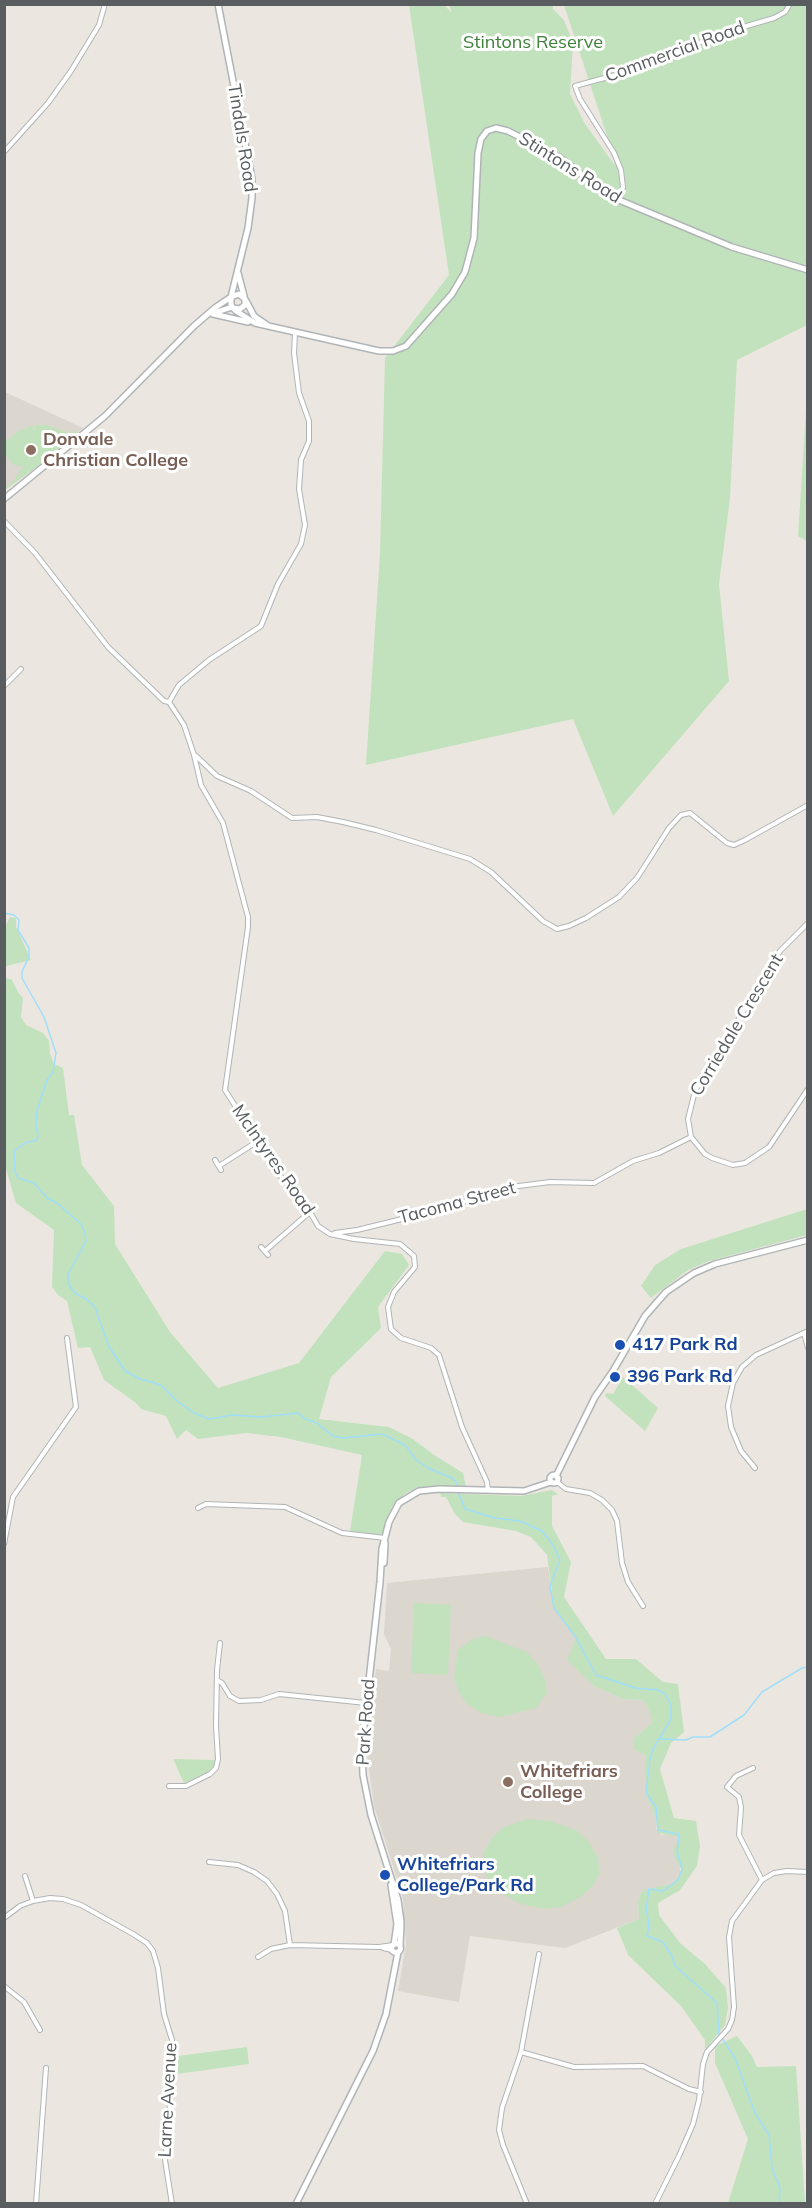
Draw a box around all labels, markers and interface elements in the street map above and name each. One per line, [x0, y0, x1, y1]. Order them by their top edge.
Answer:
street label: Commercial Road [602, 17, 748, 87]
park label: Stintons Reserve [463, 32, 603, 54]
street label: Tindals Road [223, 82, 261, 194]
street label: Stintons Road [515, 128, 625, 208]
place label: Donvale Christian College [43, 429, 188, 472]
marker: Donvale Christian College [24, 443, 38, 457]
street label: Corriedale Crescent [686, 950, 788, 1100]
street label: McIntyres Road [227, 1101, 319, 1219]
street label: Tacoma Street [396, 1177, 518, 1229]
place label: 417 Park Rd [632, 1334, 738, 1356]
marker: 417 Park Rd [613, 1338, 627, 1352]
place label: 396 Park Rd [627, 1366, 733, 1388]
marker: 396 Park Rd [608, 1370, 622, 1384]
street label: Park Road [352, 1678, 380, 1766]
place label: Whitefriars College [520, 1761, 618, 1804]
marker: Whitefriars College [501, 1775, 515, 1789]
place label: Whitefriars College/Park Rd [397, 1854, 534, 1896]
marker: Whitefriars College/Park Rd [378, 1868, 392, 1882]
street label: Larne Avenue [154, 2042, 182, 2158]

